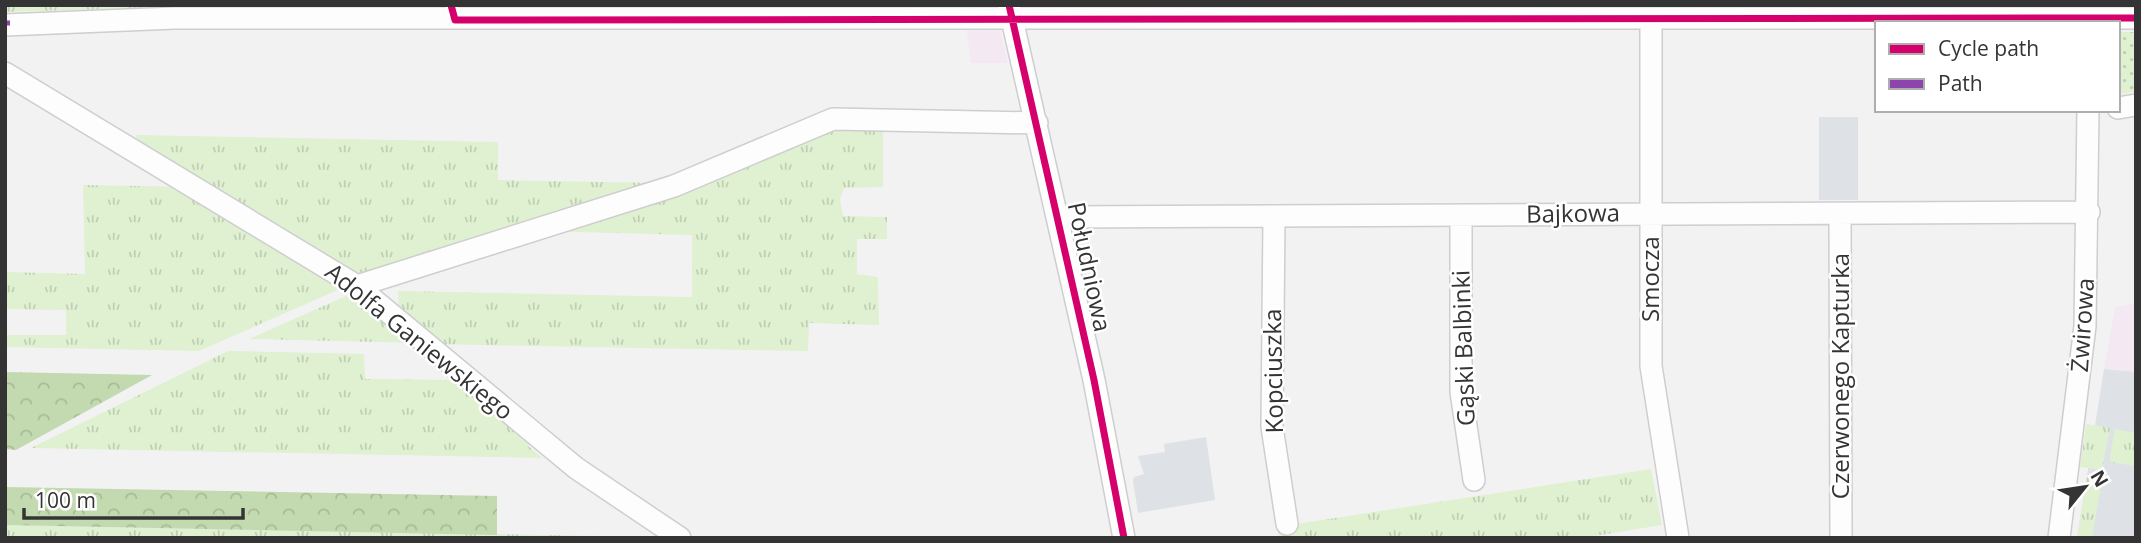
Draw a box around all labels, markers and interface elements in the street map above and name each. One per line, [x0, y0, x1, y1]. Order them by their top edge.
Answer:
legend [1875, 21, 2120, 112]
text: Cycle path [1938, 34, 2039, 62]
text: Path [1938, 69, 1983, 97]
street label: Bajkowa [1526, 195, 1620, 230]
street label: Południowa [1061, 199, 1120, 334]
street label: Smocza [1633, 236, 1666, 322]
street label: Czerwonego Kapturka [1823, 253, 1856, 499]
street label: Adolfa Ganiewskiego [319, 255, 521, 427]
street label: Gąski Balbinki [1443, 269, 1482, 427]
street label: Żwirowa [2062, 277, 2101, 373]
street label: Kopciuszka [1255, 308, 1290, 434]
north arrow [2050, 452, 2120, 522]
text: N [2085, 465, 2115, 492]
scale bar [24, 476, 243, 520]
text: 100 m [35, 486, 96, 514]

